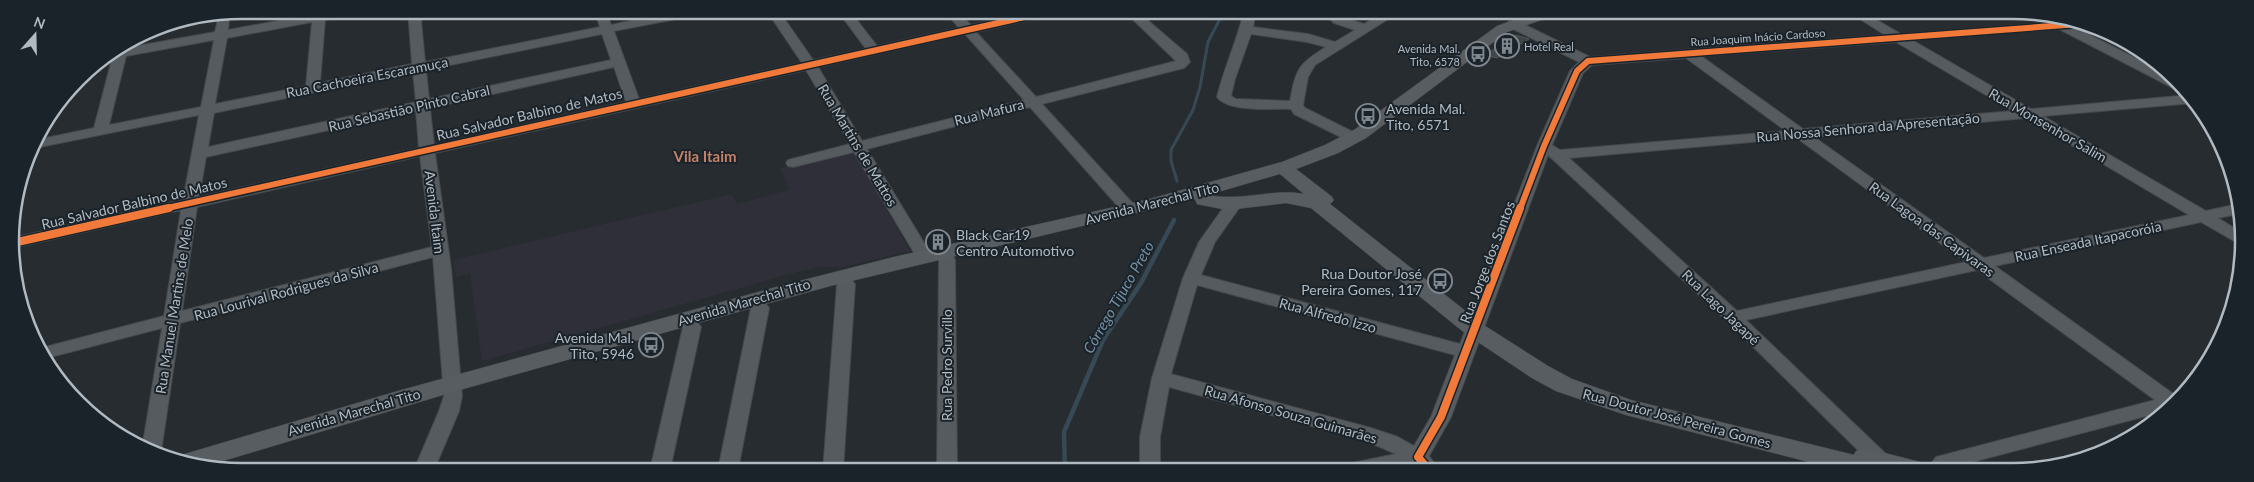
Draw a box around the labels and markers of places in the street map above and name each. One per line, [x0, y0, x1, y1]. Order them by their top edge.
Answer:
building icon: Hotel Real [1494, 33, 1520, 59]
place label: Hotel Real [1524, 40, 1574, 53]
bus stop icon: Avenida Mal. Tito, 6578 [1465, 41, 1491, 67]
place label: Avenida Mal. Tito, 6578 [1398, 42, 1460, 68]
place label: Avenida Mal. Tito, 6571 [1386, 100, 1465, 133]
bus stop icon: Avenida Mal. Tito, 6571 [1355, 103, 1381, 129]
place label: Black Car19 Centro Automotivo [956, 226, 1074, 259]
building icon: Black Car19 Centro Automotivo [925, 229, 951, 255]
place label: Rua Doutor José Pereira Gomes, 117 [1301, 265, 1422, 298]
bus stop icon: Rua Doutor José Pereira Gomes, 117 [1427, 268, 1453, 294]
place label: Avenida Mal. Tito, 5946 [555, 329, 634, 362]
bus stop icon: Avenida Mal. Tito, 5946 [638, 332, 664, 358]

